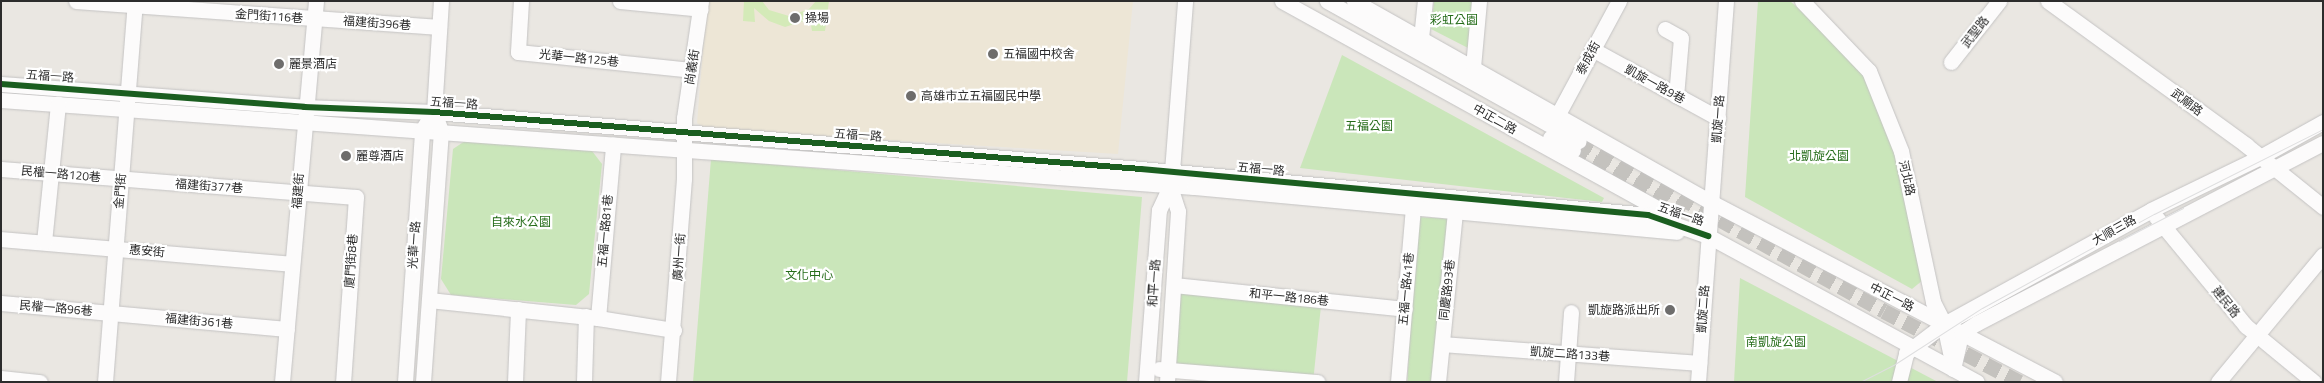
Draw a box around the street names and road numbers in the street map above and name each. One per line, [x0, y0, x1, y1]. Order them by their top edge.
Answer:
street label: 金門街116巷 [235, 6, 303, 26]
street label: 福建街396巷 [343, 13, 411, 33]
street label: 武聖路 [1958, 13, 1992, 51]
street label: 泰成街 [1573, 39, 1603, 77]
street label: 光華一路125巷 [538, 47, 620, 69]
street label: 尚義街 [682, 48, 702, 86]
street label: 凱旋一路9巷 [1622, 62, 1688, 106]
street label: 五福一路 [26, 67, 74, 85]
street label: 武廟路 [2168, 85, 2206, 119]
street label: 五福一路 [430, 94, 478, 112]
street label: 凱旋一路 [1709, 95, 1727, 143]
street label: 中正二路 [1471, 101, 1519, 137]
street label: 五福一路 [834, 126, 882, 144]
street label: 河北路 [1896, 159, 1918, 197]
street label: 五福一路 [1236, 160, 1286, 178]
street label: 民權一路120巷 [20, 163, 102, 185]
street label: 金門街 [111, 172, 129, 210]
street label: 福建街 [290, 173, 306, 209]
street label: 福建街377巷 [175, 176, 243, 196]
street label: 五福一路81巷 [595, 194, 615, 268]
street label: 五福一路 [1656, 199, 1706, 229]
street label: 大順三路 [2090, 212, 2138, 248]
street label: 光華一路 [405, 221, 423, 269]
street label: 廈門街8巷 [342, 233, 360, 289]
street label: 廣州一街 [670, 233, 688, 281]
street label: 惠安街 [128, 242, 166, 260]
street label: 五福一路41巷 [1396, 252, 1416, 326]
street label: 和平一路 [1145, 259, 1163, 307]
street label: 同慶路93巷 [1437, 259, 1457, 321]
street label: 中正一路 [1867, 280, 1917, 314]
street label: 建民路 [2209, 283, 2243, 321]
street label: 凱旋二路 [1694, 285, 1712, 333]
street label: 和平一路186巷 [1248, 286, 1330, 308]
street label: 民權一路96巷 [19, 298, 93, 318]
street label: 福建街361巷 [164, 311, 234, 331]
street label: 凱旋二路133巷 [1530, 344, 1610, 364]

